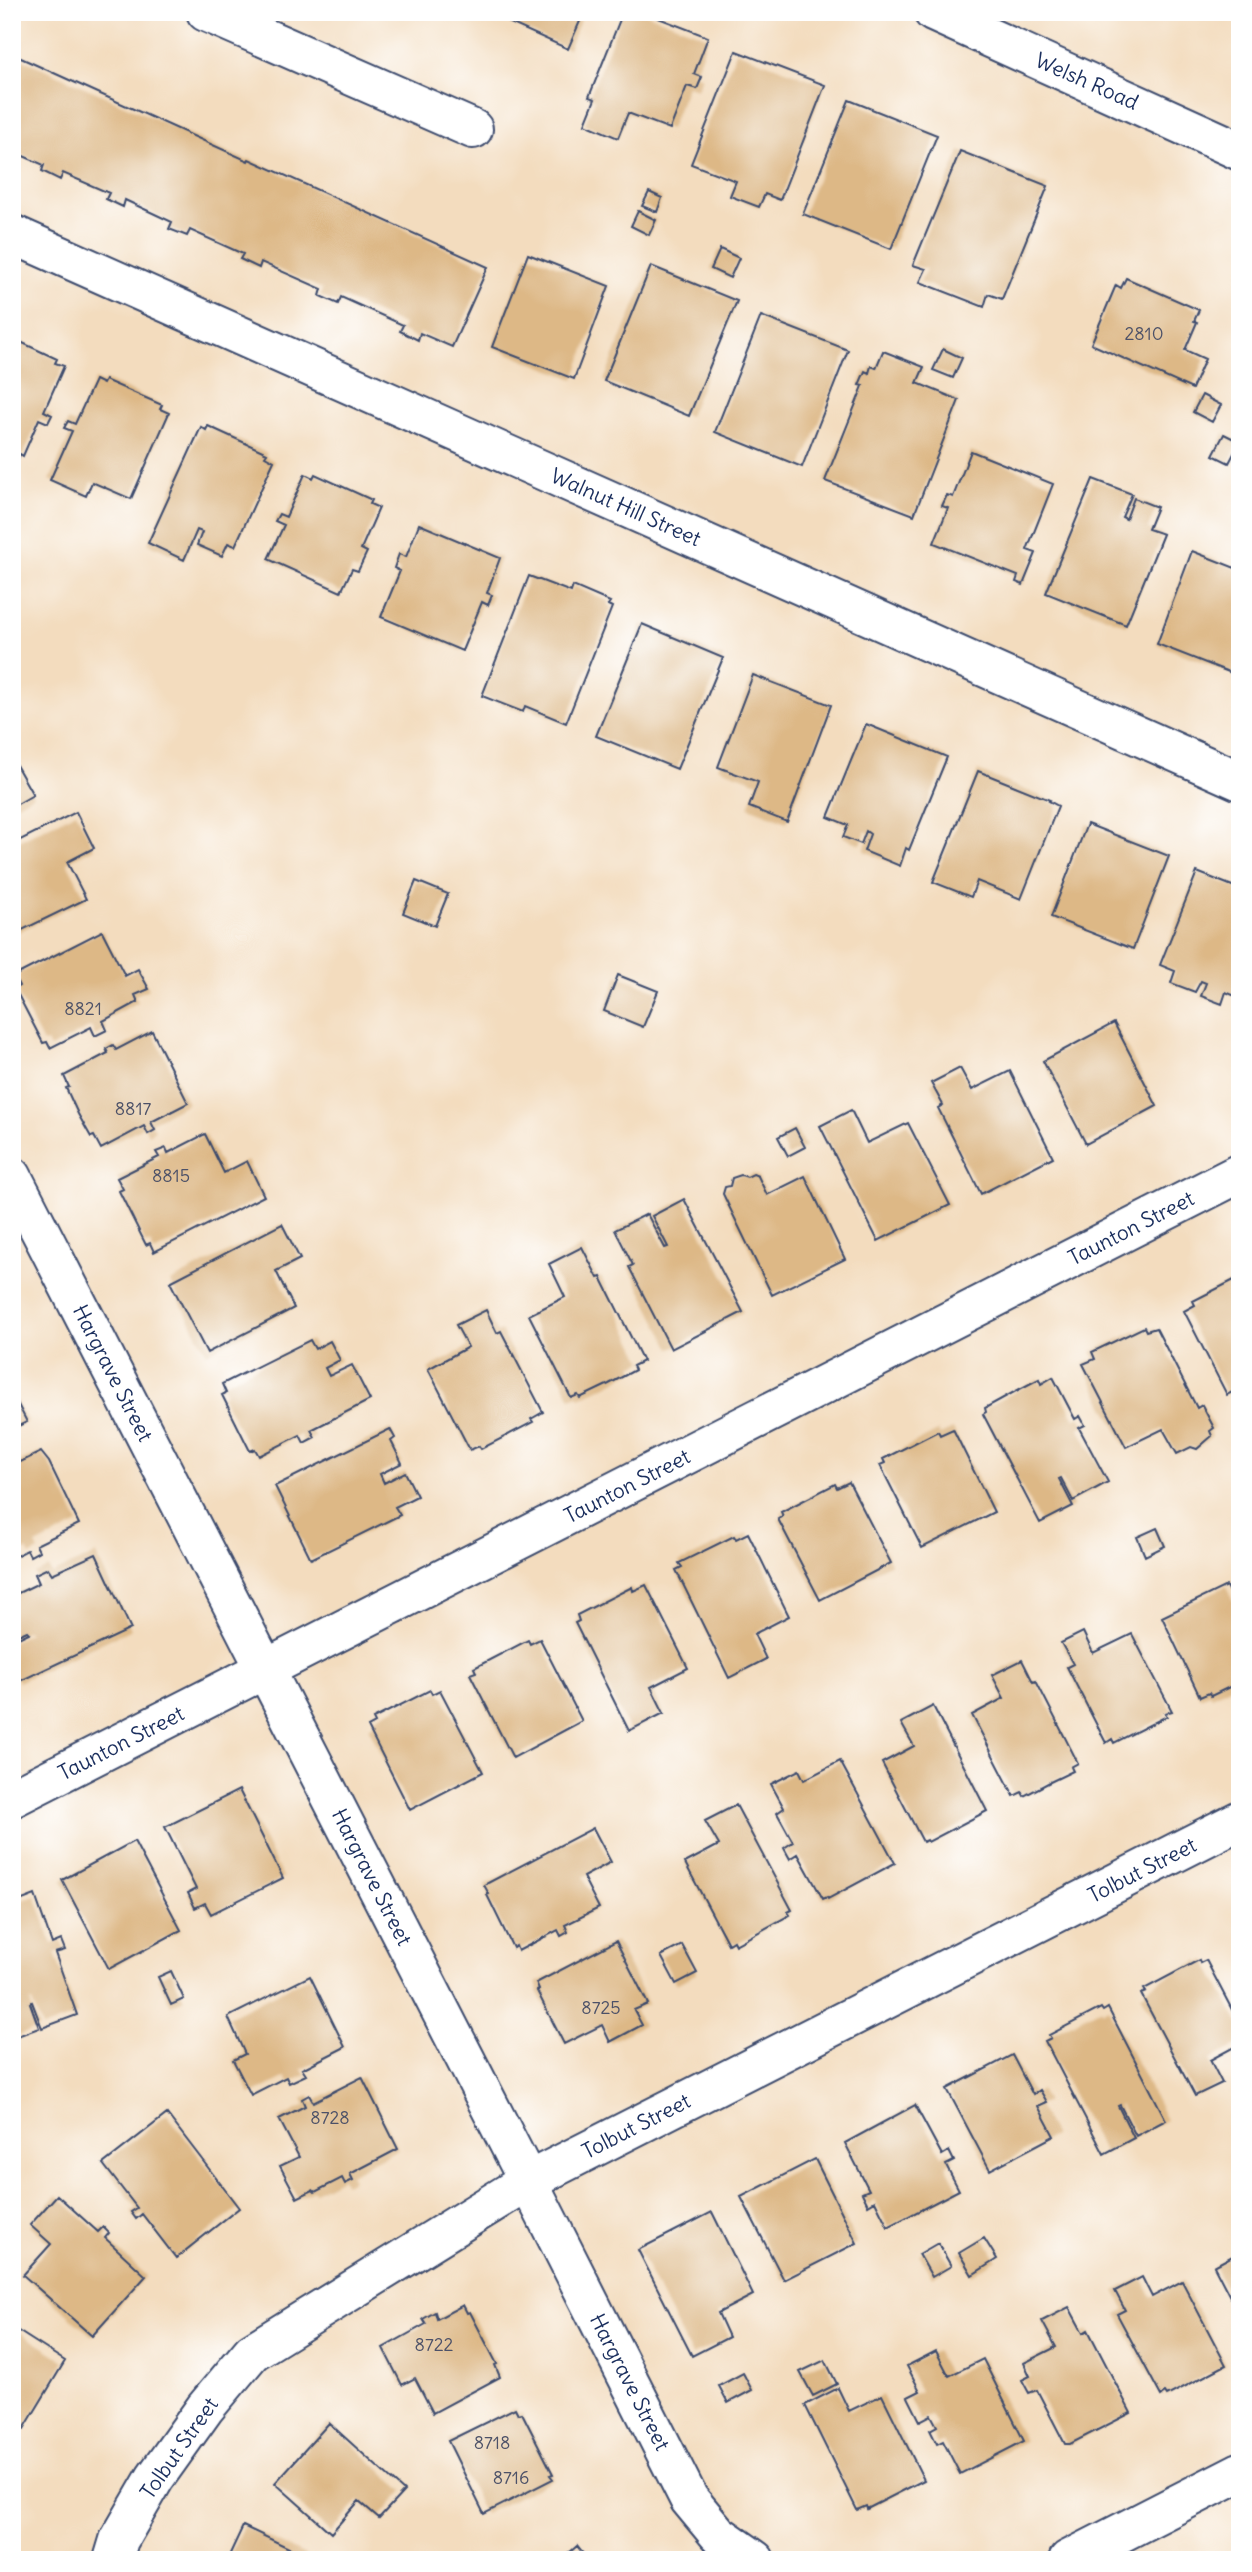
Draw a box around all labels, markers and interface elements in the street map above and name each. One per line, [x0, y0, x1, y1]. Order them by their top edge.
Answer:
street label: Welsh Road [1031, 46, 1143, 116]
house number: 2810 [1124, 322, 1164, 345]
street label: Walnut Hill Street [547, 462, 705, 552]
house number: 8821 [64, 997, 102, 1020]
house number: 8817 [115, 1097, 152, 1120]
house number: 8815 [152, 1164, 190, 1187]
street label: Taunton Street [1063, 1185, 1199, 1271]
street label: Hargrave Street [67, 1300, 159, 1446]
street label: Taunton Street [559, 1443, 695, 1529]
street label: Taunton Street [53, 1700, 189, 1786]
street label: Hargrave Street [326, 1804, 418, 1950]
street label: Tolbut Street [1083, 1831, 1201, 1909]
house number: 8725 [581, 1996, 621, 2019]
street label: Tolbut Street [577, 2087, 695, 2165]
house number: 8728 [310, 2106, 350, 2129]
street label: Hargrave Street [584, 2309, 676, 2455]
house number: 8722 [415, 2333, 454, 2356]
street label: Tolbut Street [134, 2392, 224, 2504]
house number: 8718 [474, 2431, 510, 2454]
house number: 8716 [493, 2466, 529, 2489]

